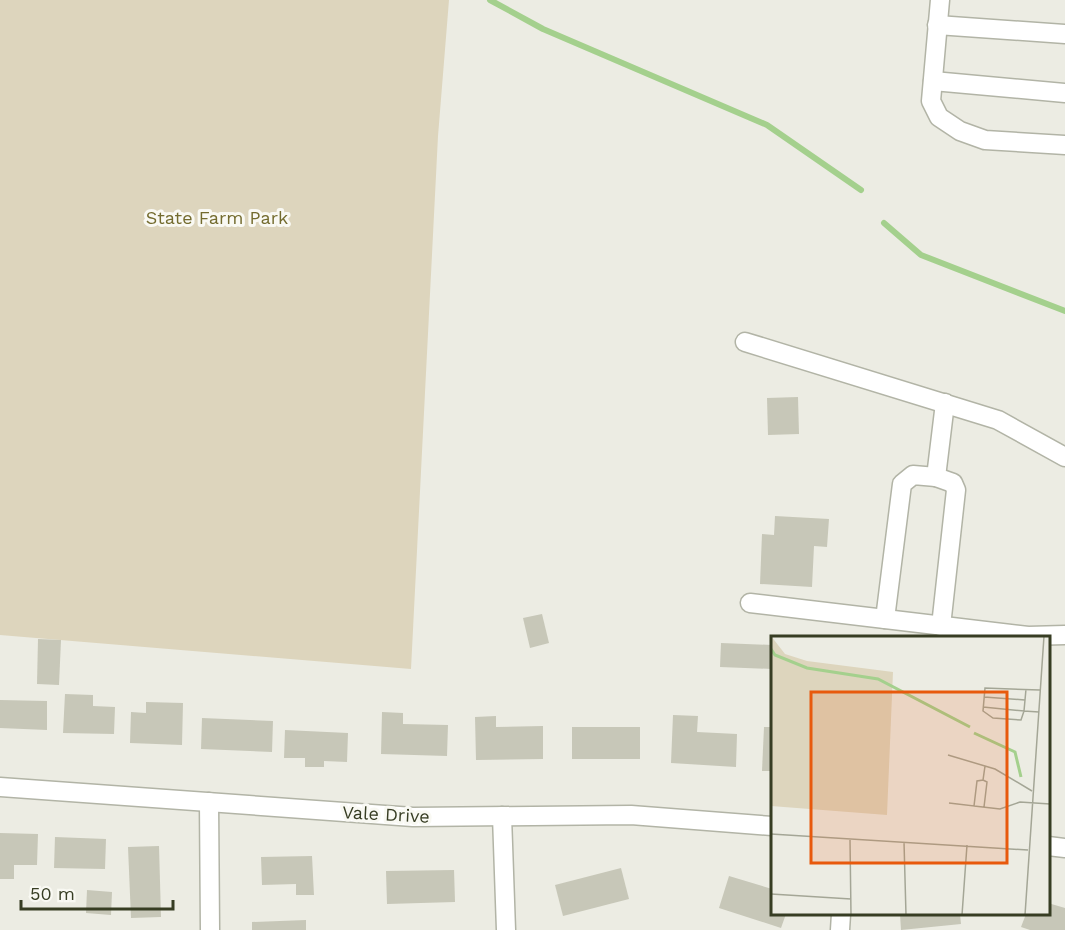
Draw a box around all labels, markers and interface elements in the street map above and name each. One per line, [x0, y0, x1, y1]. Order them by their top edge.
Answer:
park label: State Farm Park [146, 207, 288, 228]
inset map [771, 636, 1050, 915]
street label: Vale Drive [342, 801, 430, 827]
scale bar [21, 873, 172, 911]
text: 50 m [30, 883, 75, 904]

